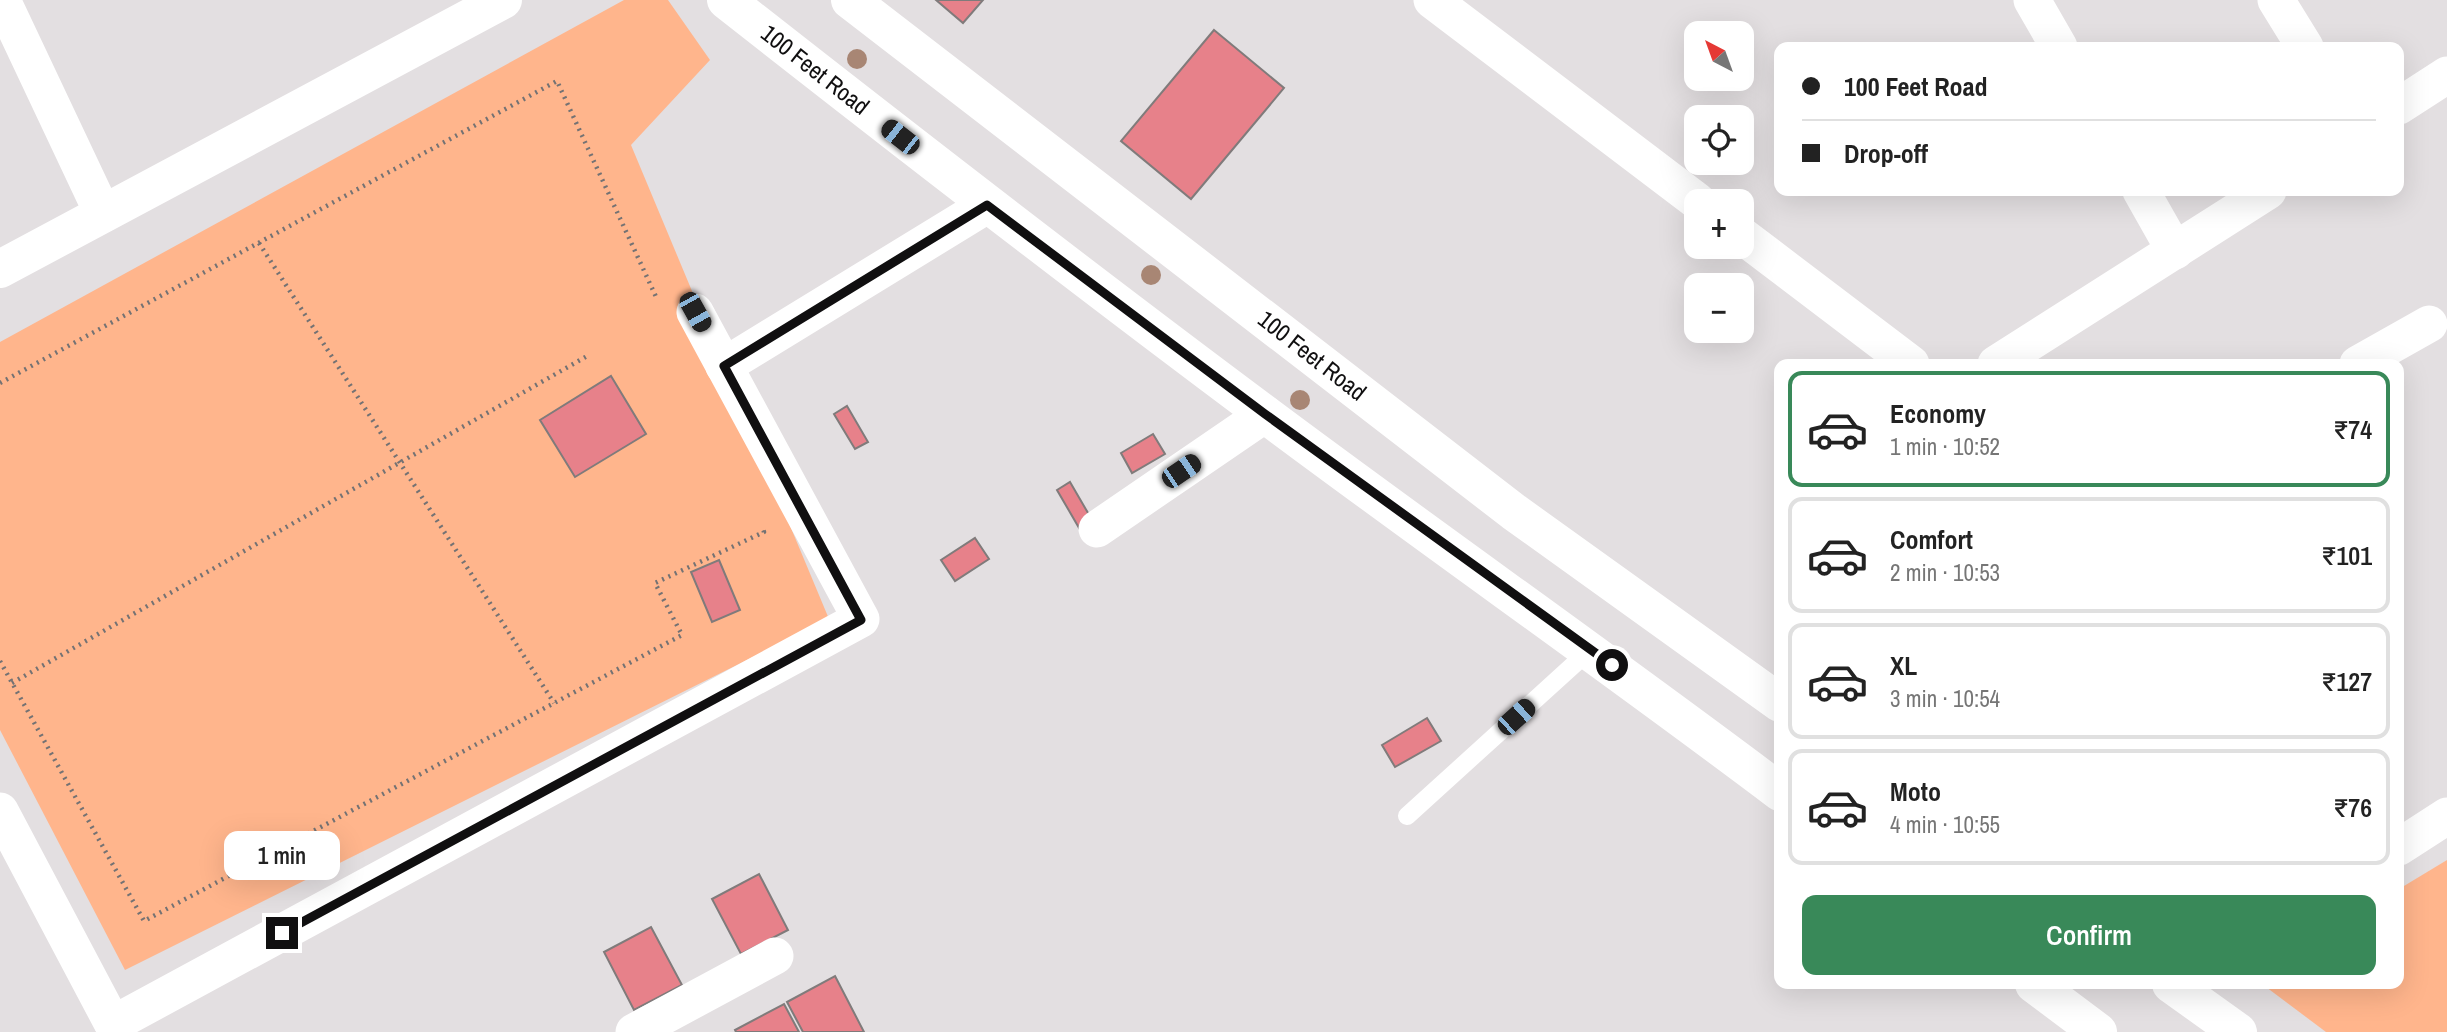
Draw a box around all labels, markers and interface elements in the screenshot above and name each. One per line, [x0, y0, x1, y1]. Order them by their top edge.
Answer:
street label: 100 Feet Road [755, 17, 876, 122]
north arrow [1684, 21, 1754, 91]
map controls [1684, 21, 1754, 343]
text: 100 Feet Road [1844, 69, 1988, 104]
button: locate [1684, 105, 1754, 175]
car [877, 116, 924, 158]
text: Drop-off [1844, 136, 1928, 171]
button: + [1684, 189, 1754, 259]
button: − [1684, 273, 1754, 343]
car [676, 289, 715, 335]
street label: 100 Feet Road [1252, 303, 1373, 408]
text: Economy [1890, 396, 1986, 431]
icon: car [1806, 398, 1869, 461]
text: ₹74 [2333, 412, 2372, 447]
text: 1 min · 10:52 [1890, 431, 2000, 462]
car [1158, 451, 1205, 491]
text: Comfort [1890, 522, 1973, 557]
icon: car [1806, 524, 1869, 587]
text: ₹101 [2322, 538, 2372, 573]
text: 2 min · 10:53 [1890, 557, 2000, 588]
text: XL [1890, 648, 1917, 683]
route start [1596, 649, 1628, 681]
icon: car [1806, 650, 1869, 713]
text: ₹127 [2322, 664, 2372, 699]
text: 3 min · 10:54 [1890, 683, 2000, 714]
car [1494, 695, 1539, 739]
text: Moto [1890, 774, 1941, 809]
icon: car [1806, 776, 1869, 839]
text: ₹76 [2333, 790, 2372, 825]
text: 4 min · 10:55 [1890, 809, 2000, 840]
callout: 1 min [224, 832, 340, 880]
text: 1 min [258, 840, 306, 871]
button: Confirm [1802, 895, 2376, 975]
route end [266, 917, 298, 949]

